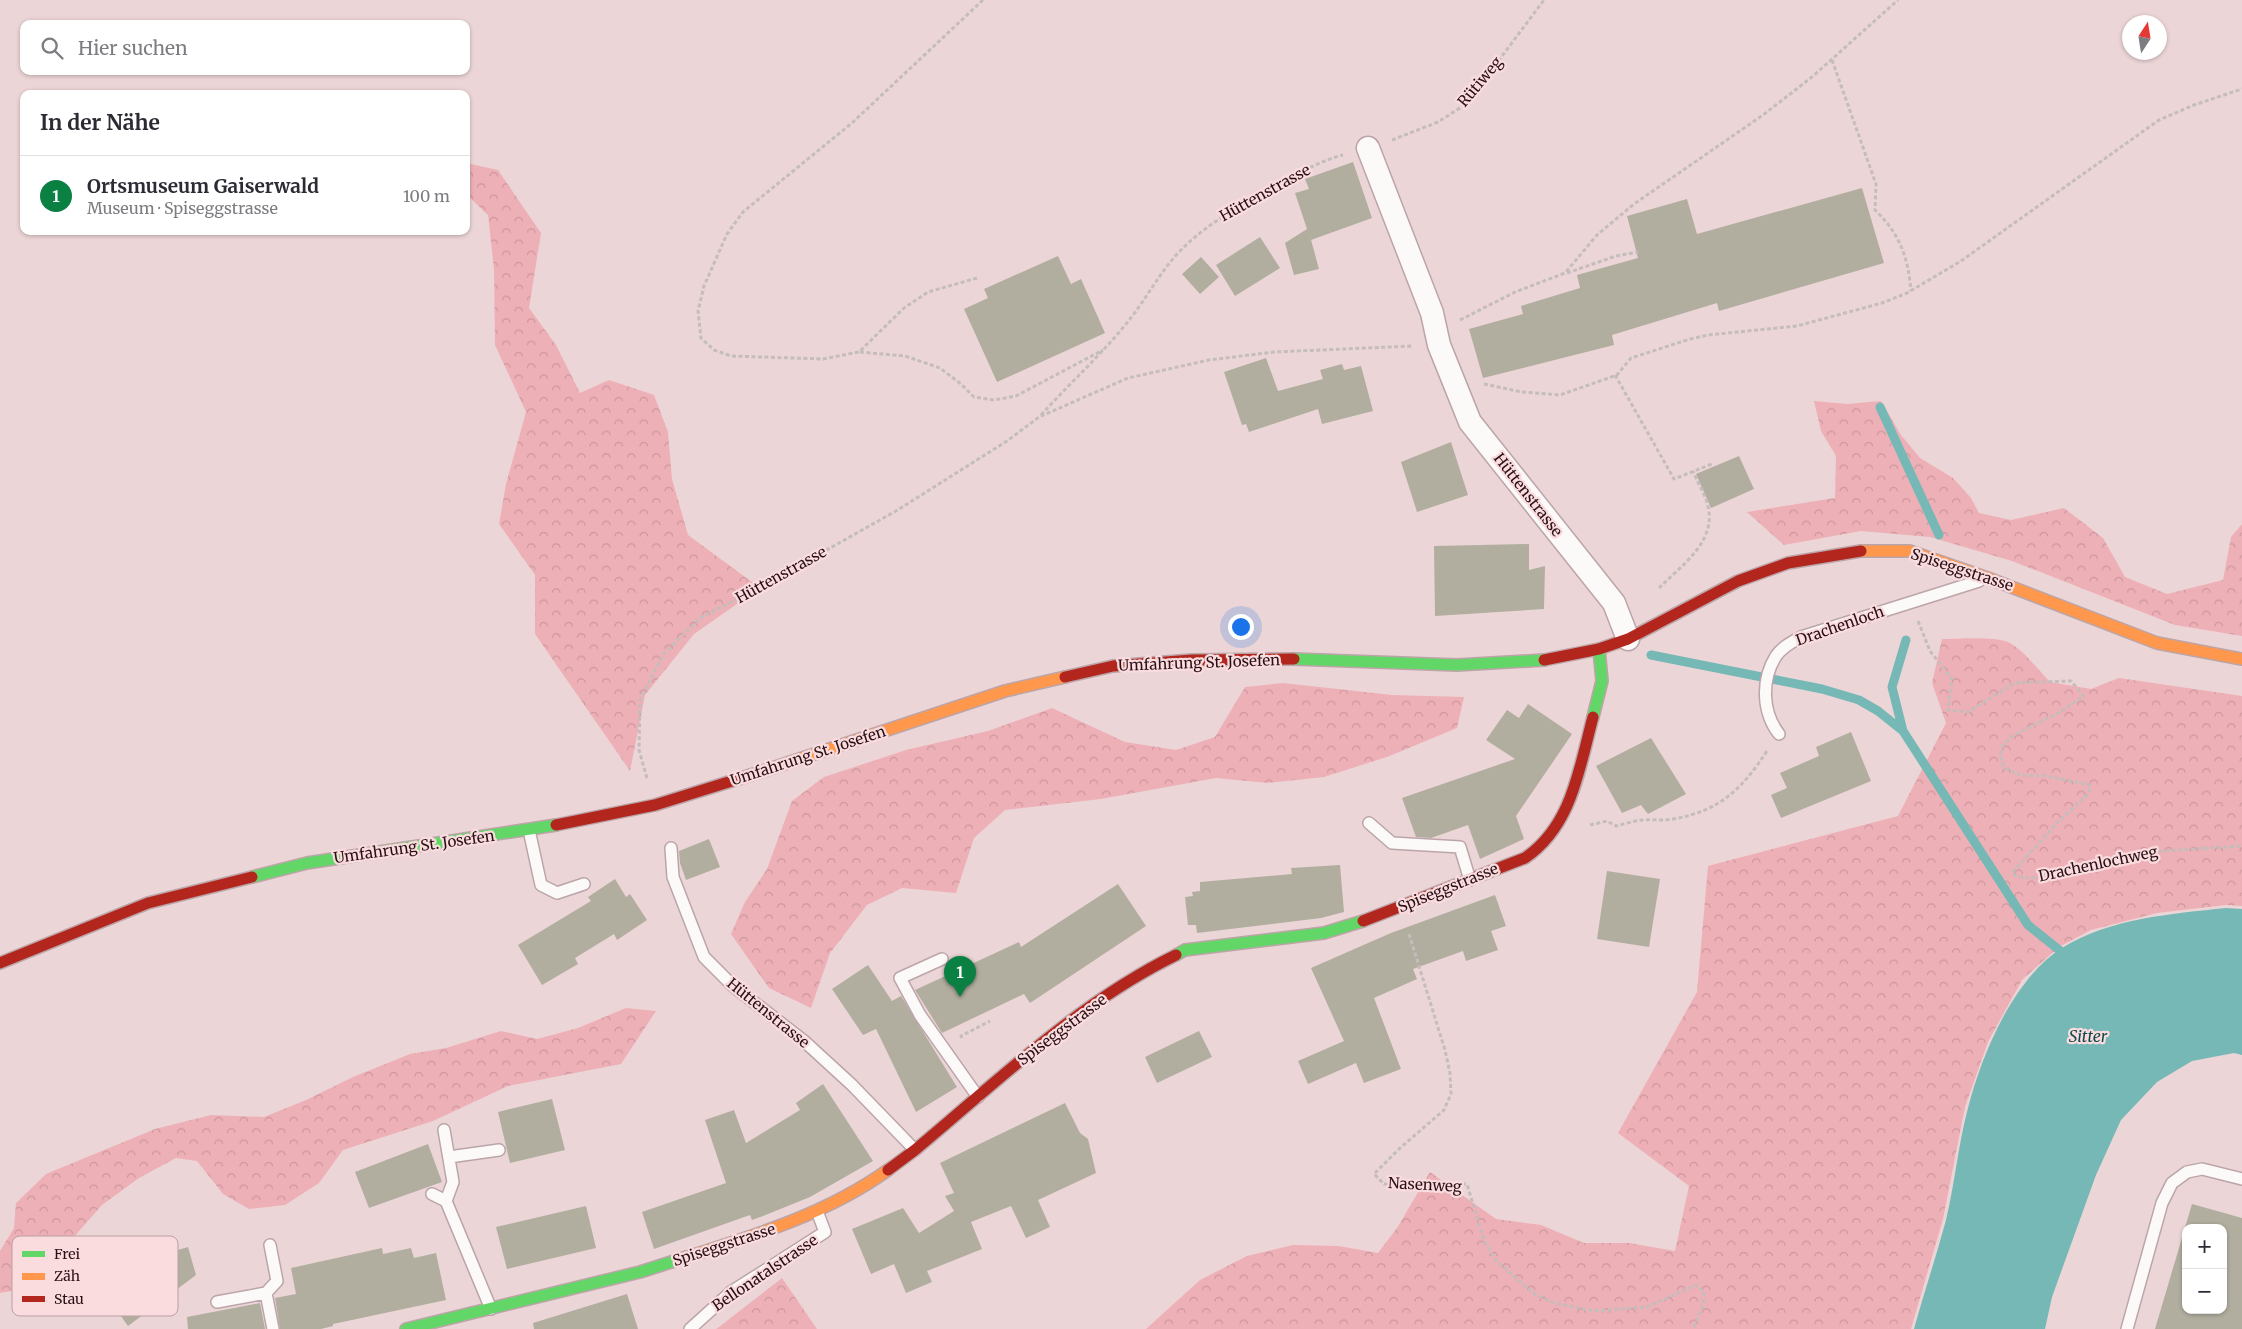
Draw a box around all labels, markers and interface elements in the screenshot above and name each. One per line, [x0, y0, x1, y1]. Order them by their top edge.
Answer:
north arrow [2122, 15, 2167, 60]
search box [20, 20, 470, 75]
icon: search [38, 34, 66, 62]
text: Hier suchen [78, 36, 188, 60]
street label: Rütiweg [1453, 53, 1506, 111]
text: In der Nähe [40, 109, 160, 136]
street label: Hüttenstrasse [1216, 160, 1314, 225]
text: Ortsmuseum Gaiserwald [87, 174, 319, 198]
text: 1 [52, 186, 60, 206]
text: 100 m [403, 186, 450, 206]
text: Museum · Spiseggstrasse [87, 198, 278, 218]
street label: Hüttenstrasse [1490, 449, 1567, 540]
street label: Hüttenstrasse [732, 542, 830, 607]
street label: Spiseggstrasse [1908, 544, 2016, 595]
street label: Drachenloch [1793, 602, 1886, 649]
your location [1228, 614, 1254, 640]
street label: Umfahrung St. Josefen [1118, 650, 1280, 675]
street label: Umfahrung St. Josefen [728, 721, 888, 790]
street label: Umfahrung St. Josefen [332, 826, 496, 867]
street label: Drachenlochweg [2037, 842, 2159, 885]
street label: Spiseggstrasse [1395, 859, 1501, 916]
pin: 1 [944, 956, 976, 997]
street label: Hüttenstrasse [723, 974, 814, 1052]
street label: Spiseggstrasse [1013, 990, 1110, 1069]
water label: Sitter [2069, 1026, 2108, 1046]
street label: Nasenweg [1388, 1173, 1462, 1196]
street label: Spiseggstrasse [670, 1219, 778, 1270]
map controls [2182, 1224, 2227, 1314]
button: + [2182, 1224, 2227, 1269]
street label: Bellonatalstrasse [708, 1230, 821, 1315]
legend [12, 1236, 178, 1316]
text: Frei [54, 1245, 80, 1263]
text: Zäh [54, 1267, 80, 1285]
button: − [2182, 1269, 2227, 1314]
text: Stau [54, 1290, 84, 1308]

